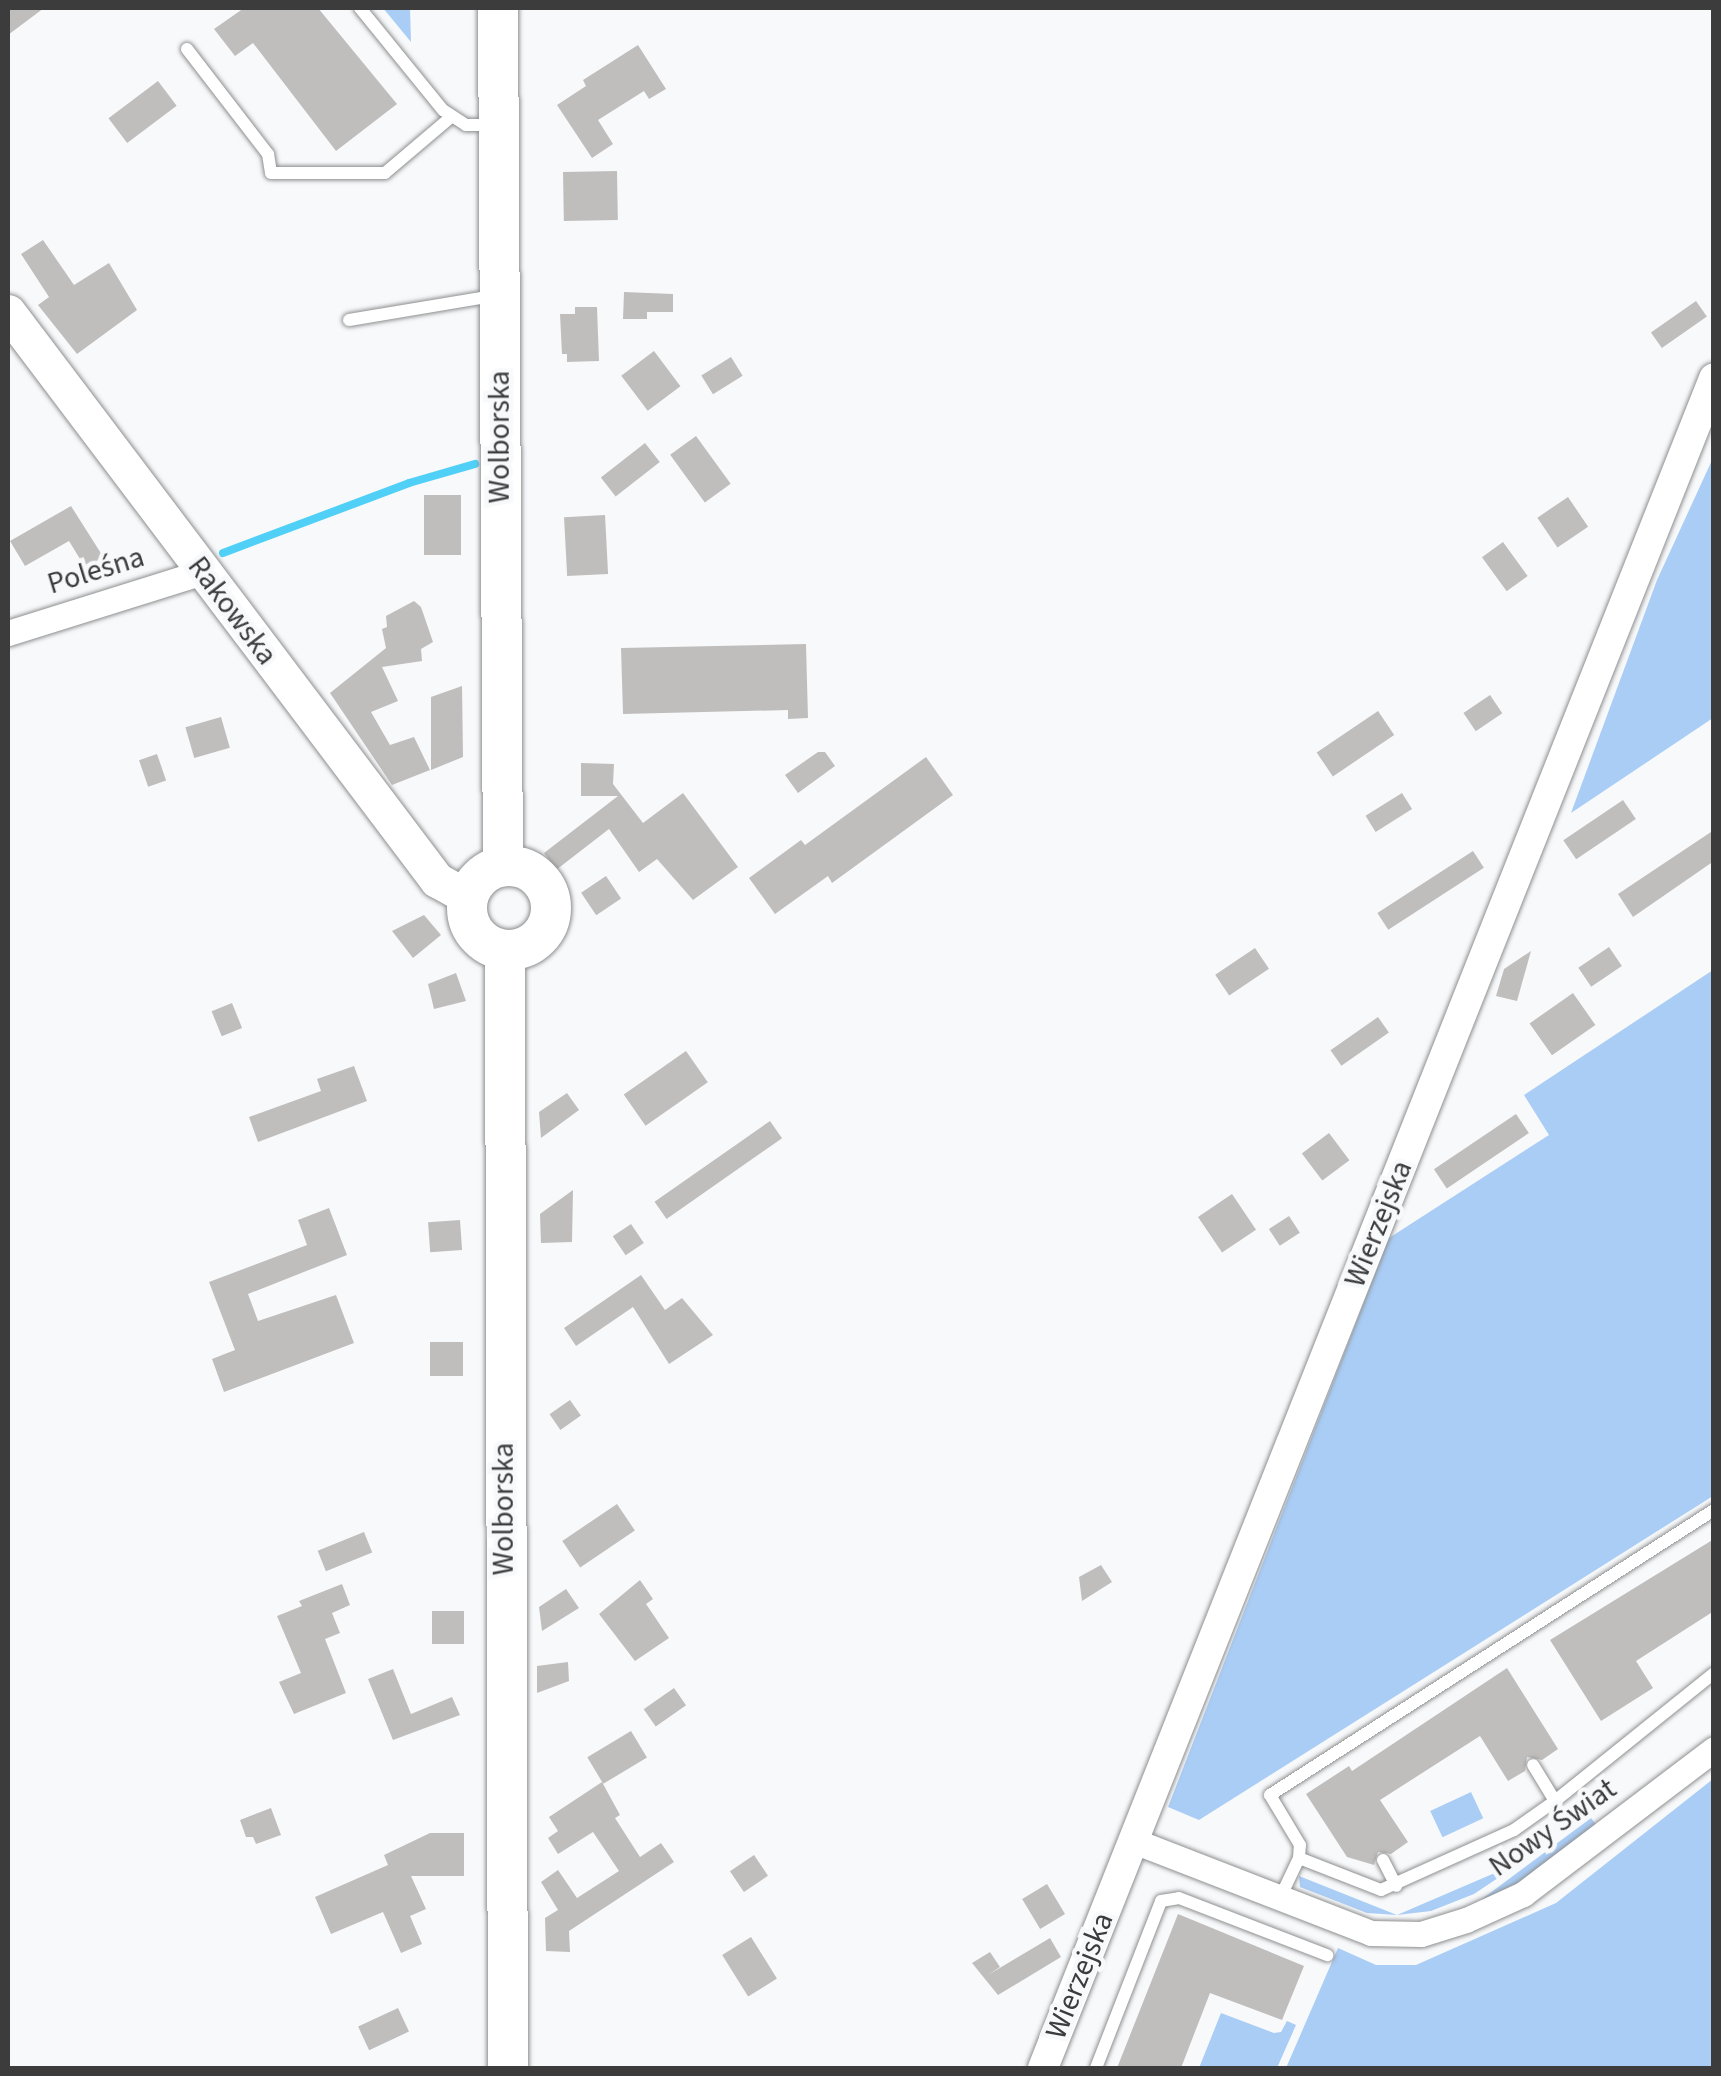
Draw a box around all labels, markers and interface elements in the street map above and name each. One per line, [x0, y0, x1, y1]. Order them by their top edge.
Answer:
street label: Wolborska [482, 371, 518, 503]
street label: Poleśna [43, 539, 149, 603]
street label: Rakowska [180, 550, 284, 672]
street label: Wierzejska [1337, 1156, 1421, 1292]
street label: Wolborska [486, 1443, 522, 1575]
street label: Nowy Świat [1482, 1771, 1624, 1885]
street label: Wierzejska [1038, 1908, 1122, 2044]

